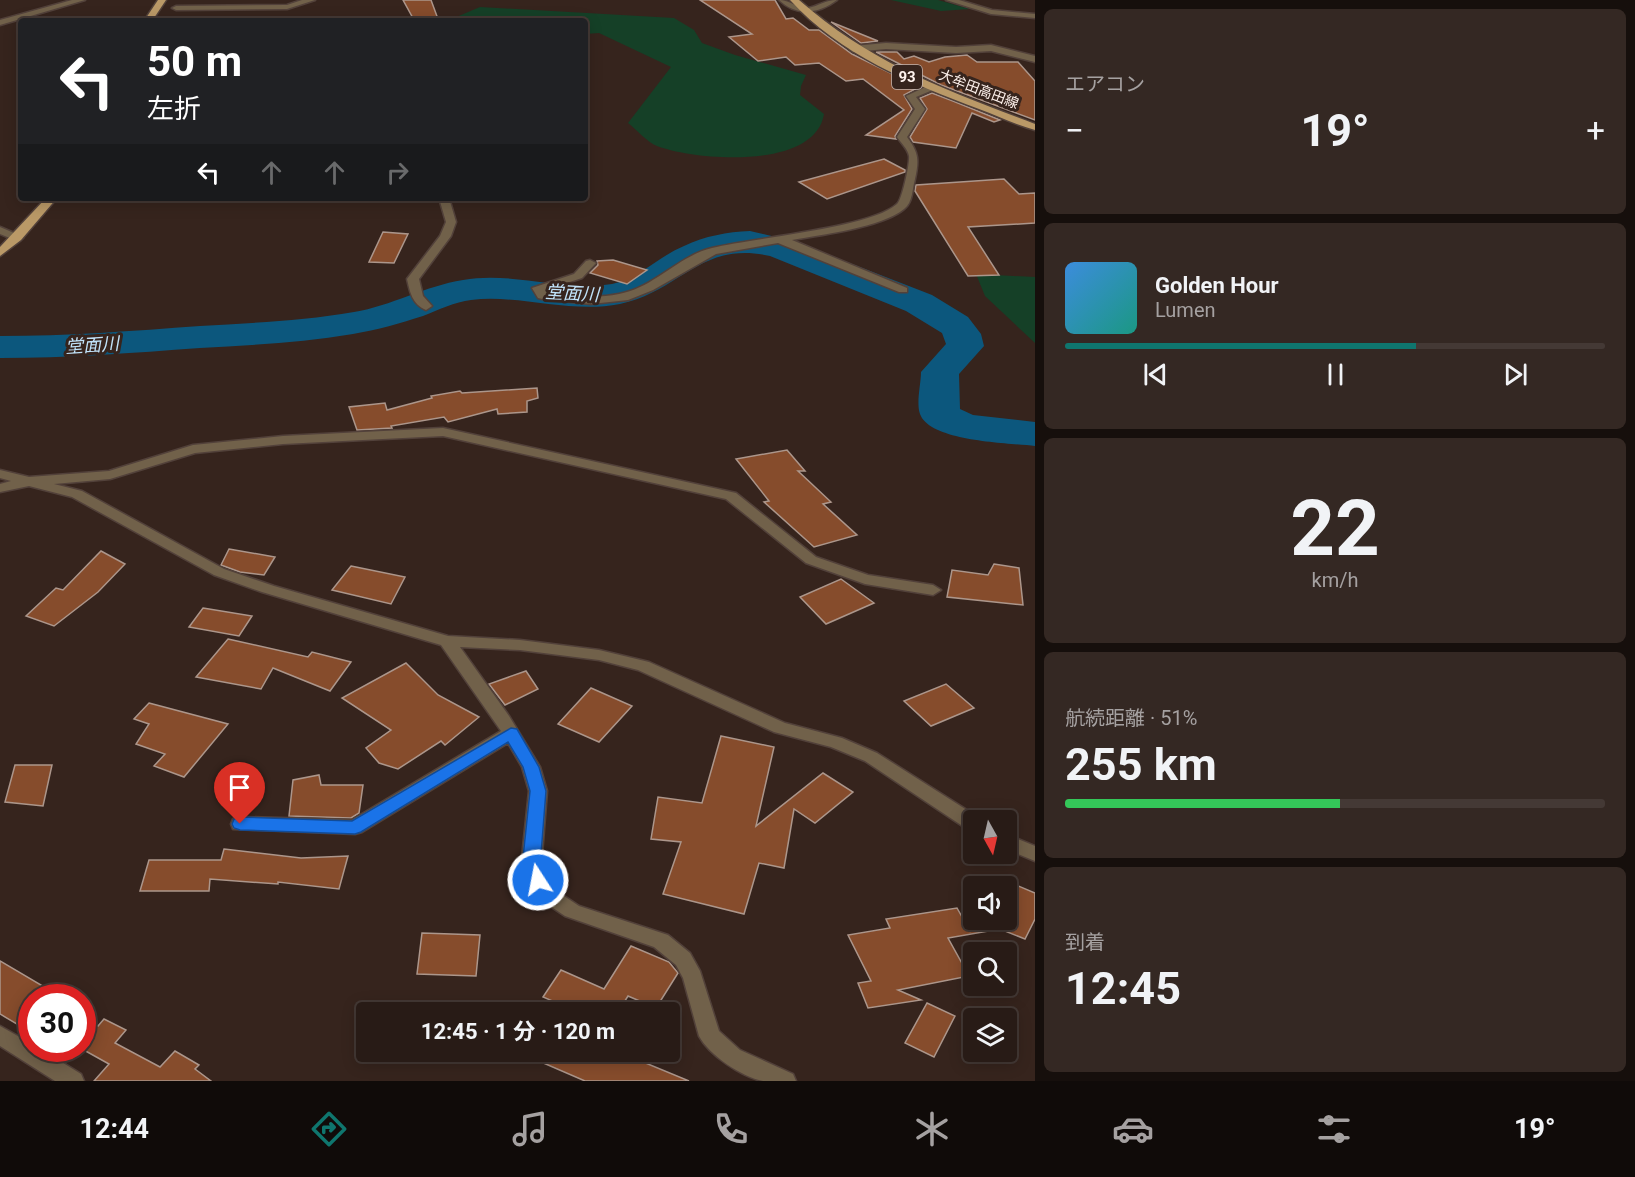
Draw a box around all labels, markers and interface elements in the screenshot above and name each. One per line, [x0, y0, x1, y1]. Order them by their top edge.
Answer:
text: 50 m [147, 37, 242, 86]
icon: left [48, 42, 126, 120]
road number: 93 [892, 65, 922, 89]
street label: 大牟田高田線 [937, 66, 1021, 112]
text: エアコン [1065, 72, 1145, 96]
text: 左折 [147, 93, 201, 125]
text: 19° [1300, 104, 1370, 157]
text: − [1065, 111, 1084, 150]
text: + [1586, 111, 1605, 150]
icon: left [192, 156, 225, 189]
icon: ahead [255, 156, 288, 189]
icon: ahead [318, 156, 351, 189]
icon: right [381, 156, 414, 189]
text: Golden Hour [1155, 273, 1279, 298]
water label: 堂面川 [544, 281, 602, 305]
text: Lumen [1155, 298, 1216, 322]
water label: 堂面川 [64, 333, 122, 357]
icon: previous [1139, 358, 1172, 391]
icon: pause [1319, 358, 1352, 391]
icon: next [1499, 358, 1532, 391]
text: 22 [1290, 483, 1380, 574]
text: km/h [1312, 568, 1358, 592]
text: 航続距離 · 51% [1065, 706, 1197, 730]
text: 255 km [1065, 738, 1217, 791]
pin [214, 762, 265, 824]
icon: arrive [223, 771, 256, 804]
north arrow [963, 810, 1017, 864]
map controls [963, 810, 1017, 1062]
position arrow [506, 848, 570, 912]
button: sound [963, 876, 1017, 930]
text: 到着 [1065, 930, 1105, 954]
button: search [963, 942, 1017, 996]
text: 12:45 [1065, 962, 1181, 1015]
speed limit sign: 30 [18, 984, 96, 1062]
button: layers [963, 1008, 1017, 1062]
text: 12:45 · 1 分 · 120 m [421, 1019, 615, 1044]
icon: directions [308, 1108, 350, 1150]
icon: music [509, 1108, 551, 1150]
icon: phone [710, 1108, 752, 1150]
icon: climate [911, 1108, 953, 1150]
icon: car [1112, 1108, 1154, 1150]
icon: filters [1313, 1108, 1355, 1150]
text: 12:44 [79, 1113, 149, 1145]
text: 19° [1514, 1113, 1555, 1145]

